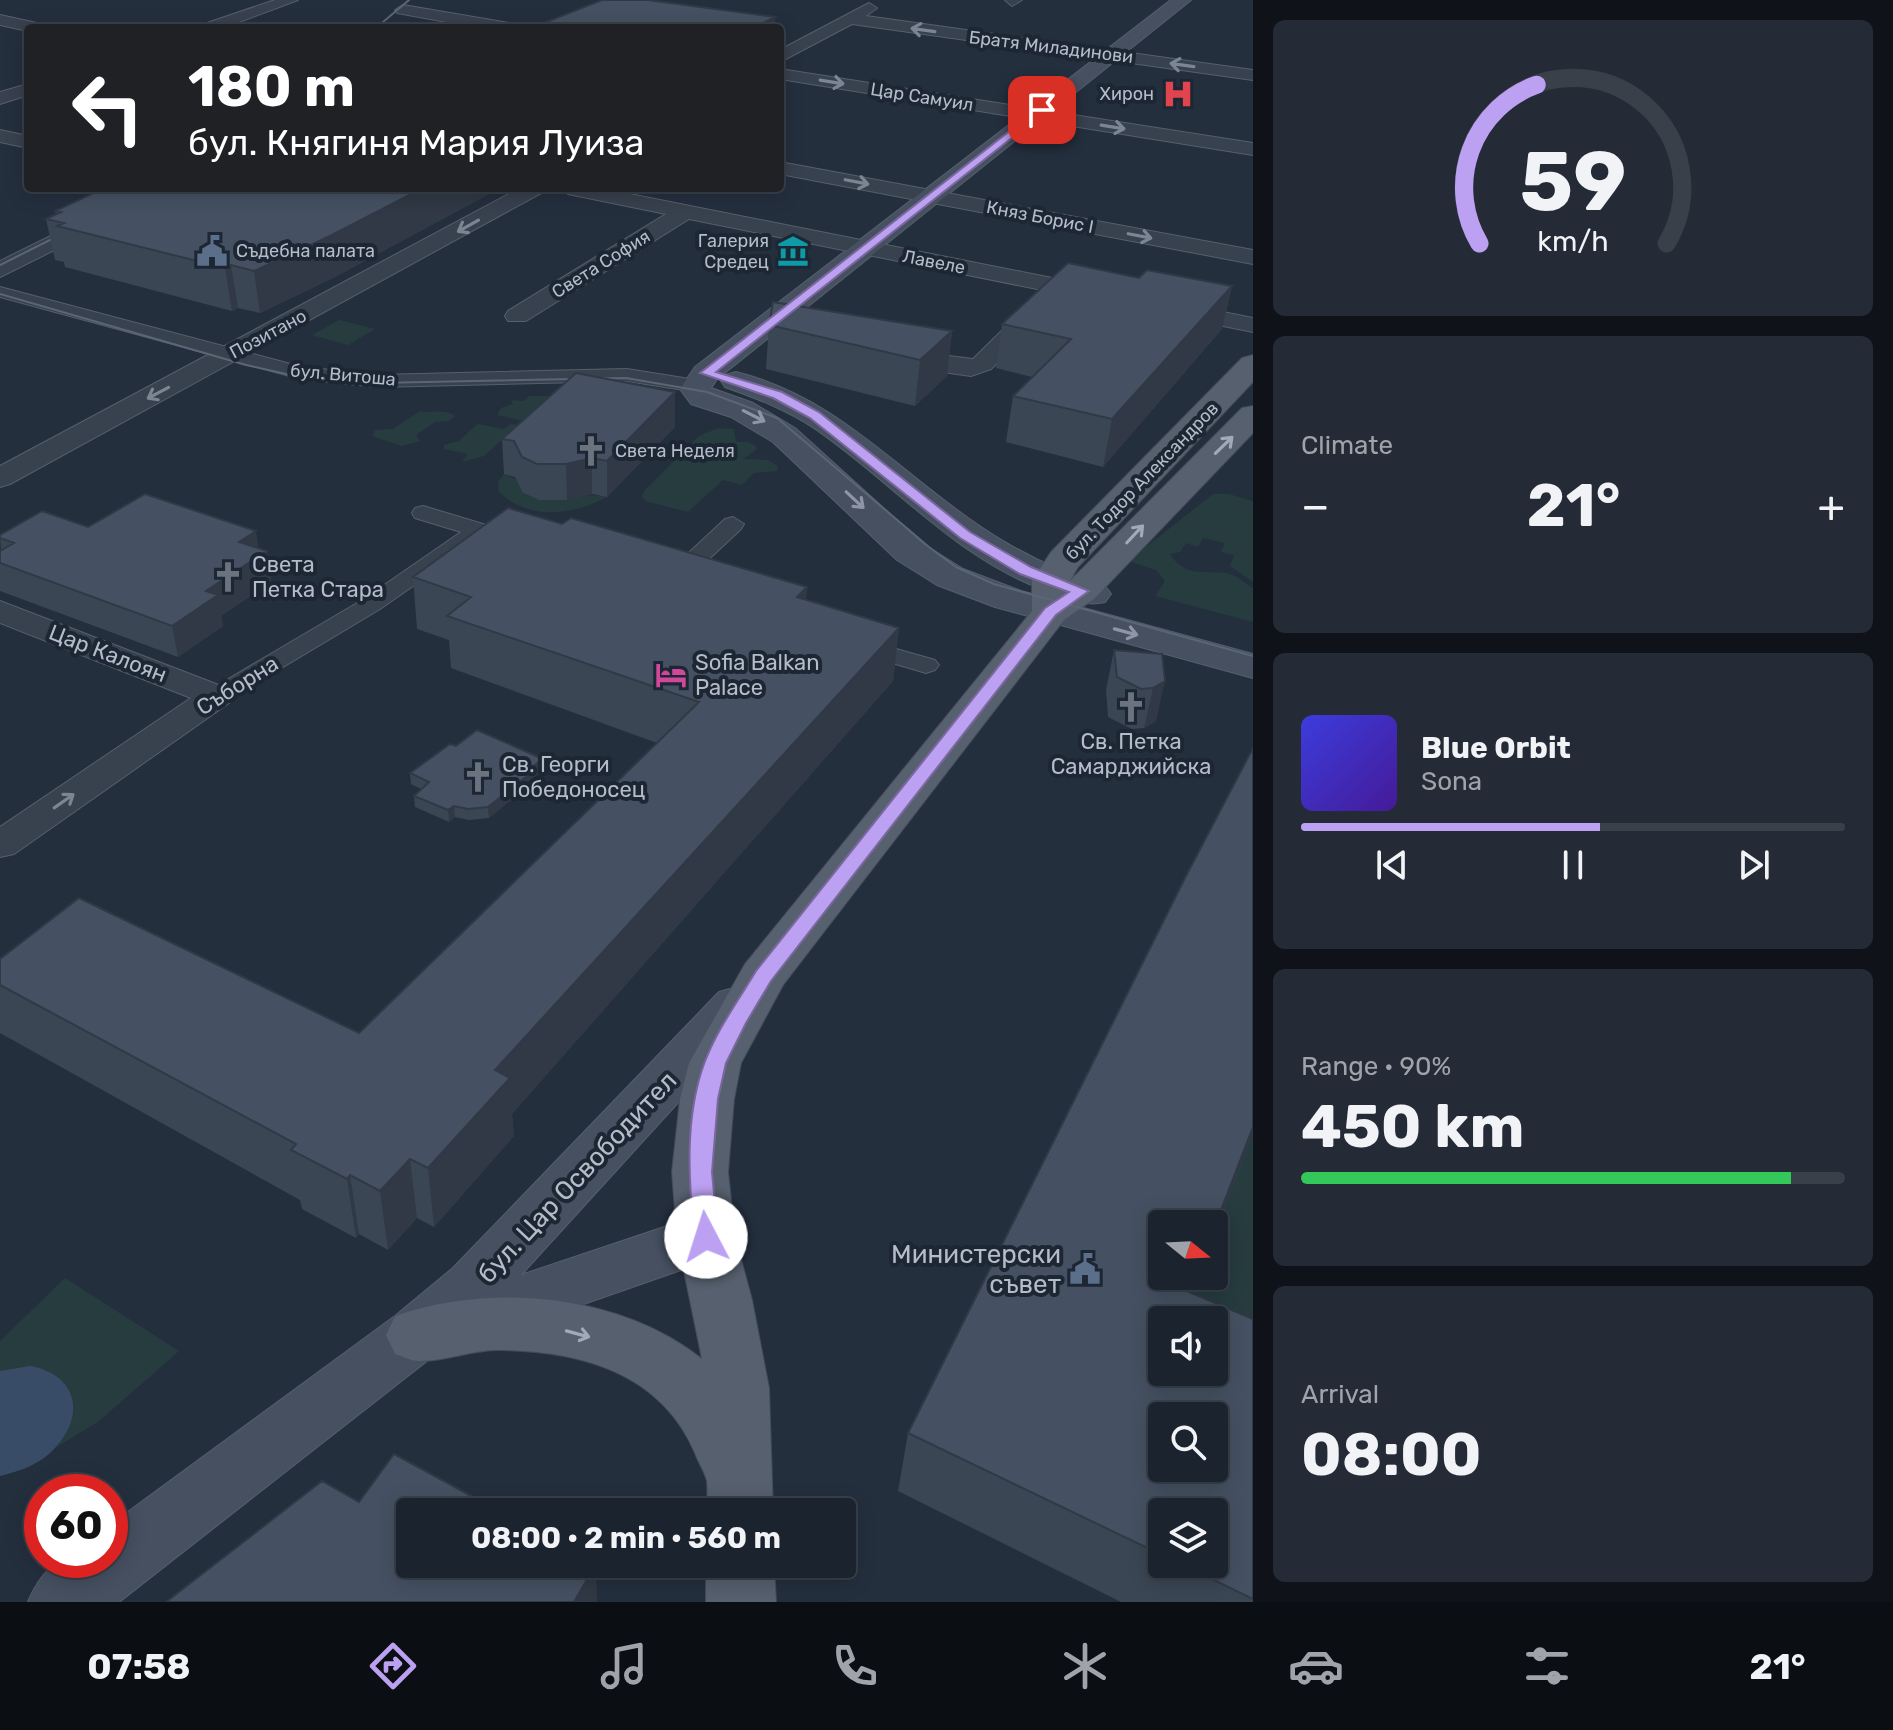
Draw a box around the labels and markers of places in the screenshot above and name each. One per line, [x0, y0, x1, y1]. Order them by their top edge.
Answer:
pin [1008, 76, 1076, 144]
hospital icon: Хирон [1161, 77, 1195, 111]
place label: Хирон [1100, 83, 1154, 105]
place label: Галерия Средец [698, 230, 769, 273]
public building icon: Съдебна палата [195, 234, 229, 268]
museum icon: Галерия Средец [776, 234, 810, 268]
place label: Съдебна палата [236, 240, 375, 262]
church icon: Света Неделя [574, 434, 608, 468]
place label: Света Неделя [615, 440, 735, 462]
place label: Света Петка Стара [252, 551, 384, 603]
church icon: Света Петка Стара [211, 560, 245, 594]
place label: Sofia Balkan Palace [695, 649, 820, 701]
hotel icon: Sofia Balkan Palace [654, 658, 688, 692]
church icon: Св. Петка Самарджийска [1114, 690, 1148, 724]
place label: Св. Петка Самарджийска [1051, 728, 1211, 780]
place label: Св. Георги Победоносец [502, 751, 645, 803]
church icon: Св. Георги Победоносец [461, 760, 495, 794]
place label: Министерски съвет [891, 1239, 1061, 1300]
public building icon: Министерски съвет [1068, 1252, 1102, 1286]

